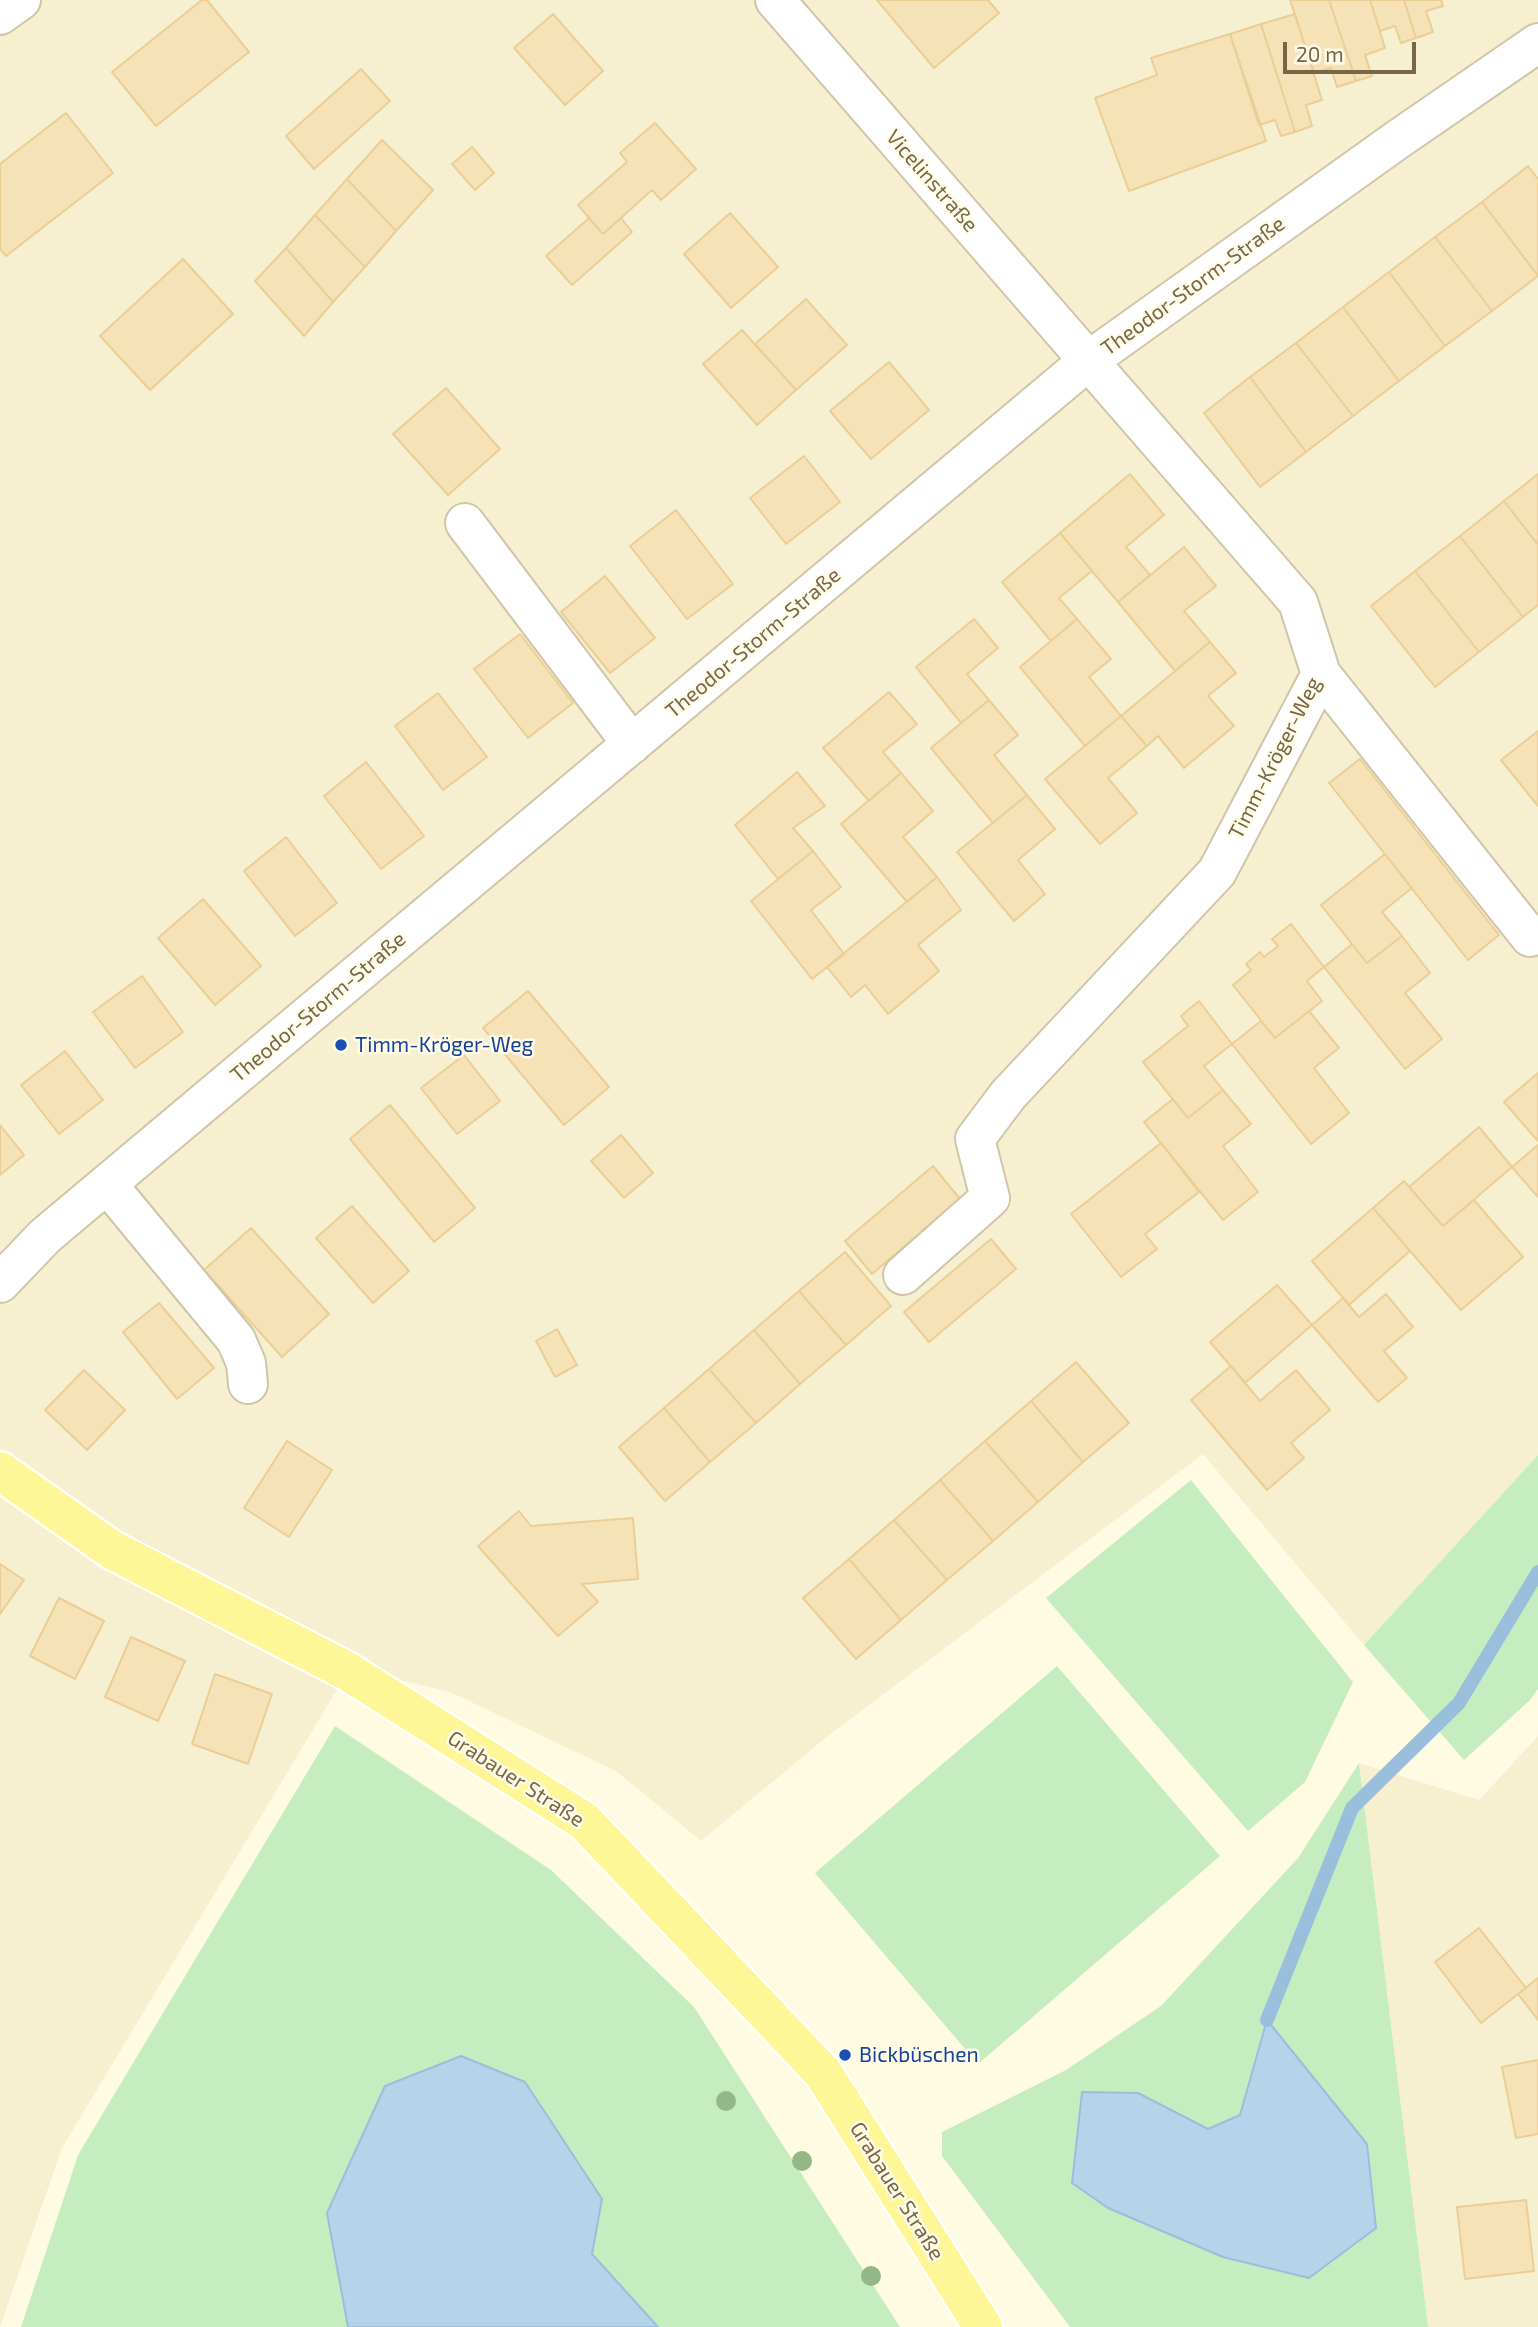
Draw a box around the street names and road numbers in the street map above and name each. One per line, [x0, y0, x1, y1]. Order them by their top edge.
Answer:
street label: Vicelinstraße [881, 125, 983, 237]
street label: Theodor-Storm-Straße [1096, 211, 1290, 361]
street label: Theodor-Storm-Straße [660, 562, 846, 724]
street label: Timm-Kröger-Weg [1223, 673, 1327, 843]
street label: Theodor-Storm-Straße [225, 926, 411, 1088]
street label: Grabauer Straße [443, 1725, 589, 1833]
street label: Grabauer Straße [844, 2117, 950, 2265]

